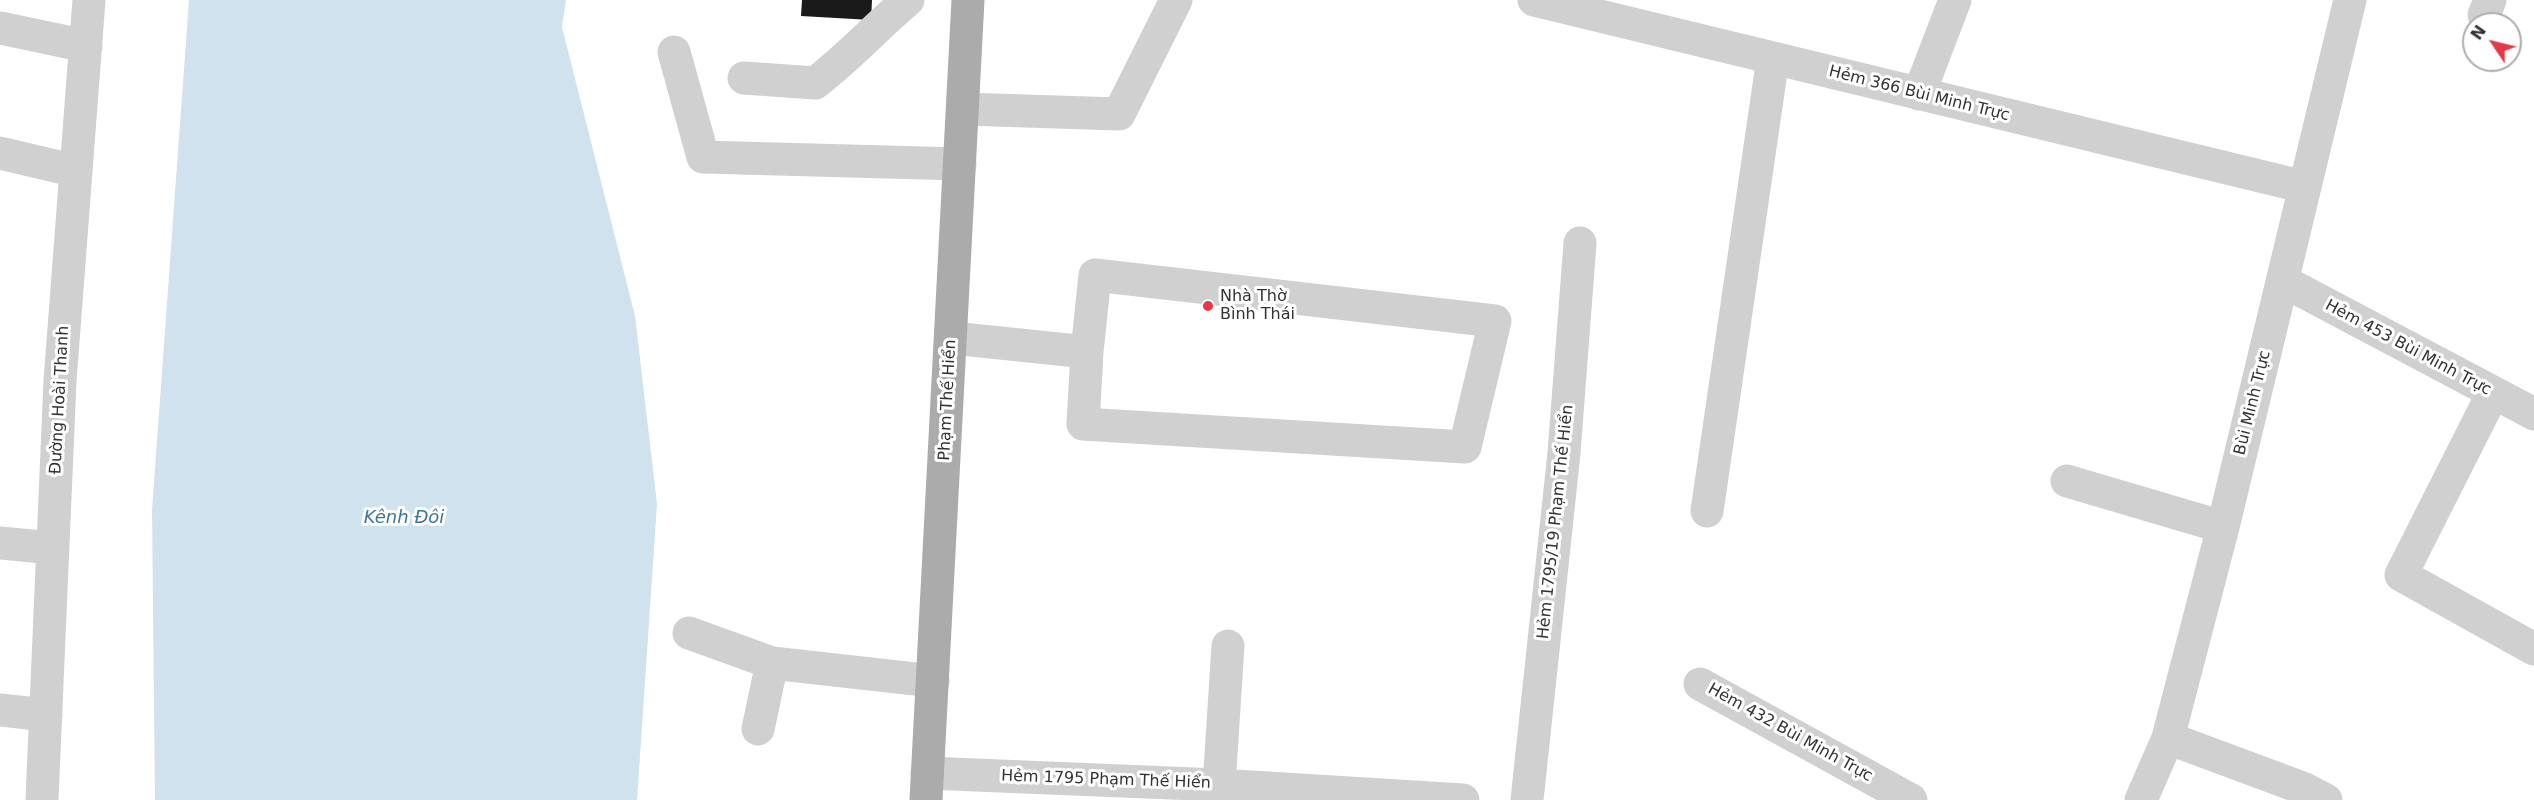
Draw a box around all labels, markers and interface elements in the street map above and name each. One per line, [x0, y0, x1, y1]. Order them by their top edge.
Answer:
north arrow [2462, 12, 2522, 72]
text: N [2467, 22, 2490, 43]
street label: Hẻm 366 Bùi Minh Trực [1827, 62, 2011, 126]
place label: Nhà Thờ Bình Thái [1220, 287, 1295, 325]
street label: Hẻm 453 Bùi Minh Trực [2322, 296, 2494, 400]
marker: Nhà Thờ Bình Thái [1201, 299, 1215, 313]
street label: Đường Hoài Thanh [47, 325, 73, 475]
street label: Phạm Thế Hiển [935, 339, 961, 461]
street label: Bùi Minh Trực [2231, 349, 2275, 457]
street label: Hẻm 1795/19 Phạm Thế Hiển [1534, 404, 1578, 640]
water label: Kênh Đôi [364, 507, 444, 529]
street label: Hẻm 432 Bùi Minh Trực [1704, 680, 1876, 786]
street label: Hẻm 1795 Phạm Thế Hiển [1001, 767, 1211, 793]

